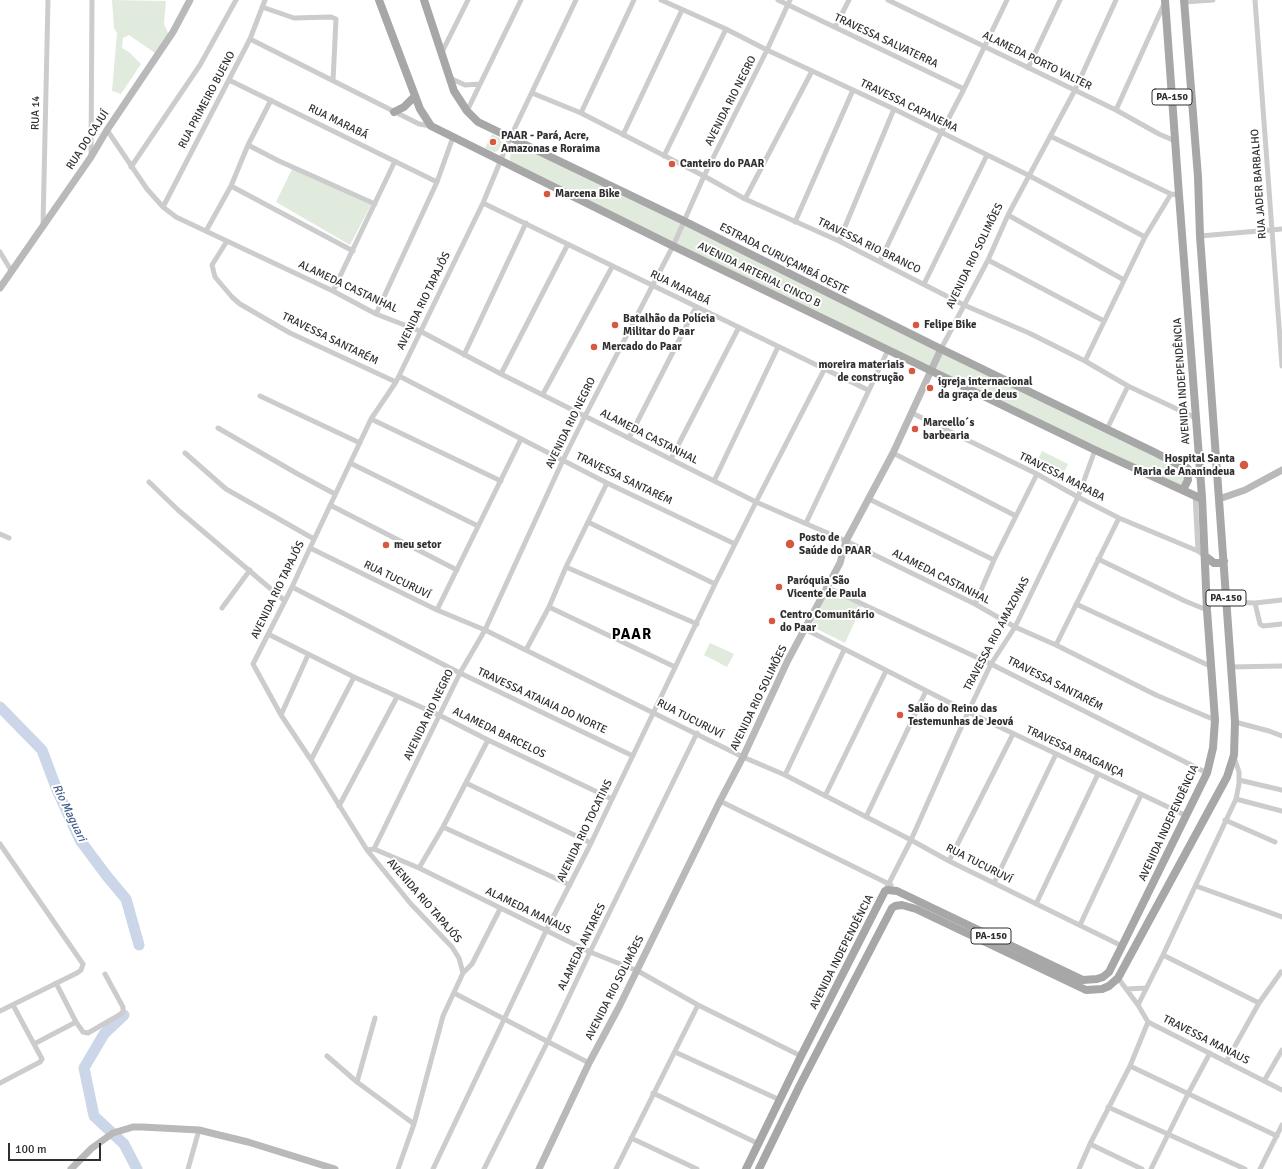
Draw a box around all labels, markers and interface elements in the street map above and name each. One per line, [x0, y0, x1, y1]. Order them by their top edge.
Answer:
street label: TRAVESSA SALVATERRA [832, 11, 940, 71]
street label: ALAMEDA PORTO VALTER [980, 29, 1094, 93]
street label: RUA PRIMEIRO BUENO [176, 49, 238, 151]
street label: AVENIDA RIO NEGRO [703, 54, 759, 148]
street label: TRAVESSA CAPANEMA [858, 77, 960, 135]
road number: PA-150 [1152, 89, 1192, 105]
street label: RUA 14 [29, 96, 43, 130]
street label: RUA MARABÁ [306, 102, 370, 142]
street label: RUA DO CAJUÍ [64, 108, 112, 172]
place label: PAAR - Pará, Acre, Amazonas e Roraima [501, 129, 600, 155]
street label: RUA JADER BARBALHO [1249, 129, 1269, 239]
marker: PAAR - Pará, Acre, Amazonas e Roraima [488, 137, 498, 147]
place label: Canteiro do PAAR [680, 157, 764, 171]
marker: Canteiro do PAAR [667, 159, 677, 169]
place label: Marcena Bike [555, 187, 620, 201]
marker: Marcena Bike [542, 189, 552, 199]
street label: AVENIDA RIO SOLIMÕES [944, 201, 1006, 311]
street label: TRAVESSA RIO BRANCO [815, 215, 923, 277]
street label: ESTRADA CURUÇAMBÁ OESTE [717, 221, 851, 297]
street label: AVENIDA ARTERIAL CINCO B [695, 239, 823, 311]
street label: AVENIDA RIO TAPAJÓS [395, 250, 453, 352]
street label: ALAMEDA CASTANHAL [296, 258, 400, 316]
street label: RUA MARABÁ [648, 268, 712, 308]
street label: TRAVESSA SANTARÉM [280, 310, 380, 368]
place label: Batalhão da Polícia Militar do Paar [623, 312, 715, 338]
street label: AVENIDA INDEPENDÊNCIA [1171, 317, 1193, 445]
place label: Felipe Bike [924, 318, 976, 332]
marker: Batalhão da Polícia Militar do Paar [610, 320, 620, 330]
marker: Felipe Bike [911, 320, 921, 330]
place label: Mercado do Paar [602, 340, 682, 354]
marker: Mercado do Paar [589, 342, 599, 352]
place label: moreira materiais de construção [818, 358, 904, 384]
marker: moreira materiais de construção [907, 366, 917, 376]
street label: AVENIDA RIO NEGRO [543, 375, 599, 471]
place label: igreja internacional da graça de deus [938, 375, 1032, 401]
marker: igreja internacional da graça de deus [925, 383, 935, 393]
street label: ALAMEDA CASTANHAL [598, 407, 700, 467]
place label: Marcello´s barbearia [923, 416, 974, 442]
marker: Marcello´s barbearia [910, 424, 920, 434]
street label: TRAVESSA SANTARÉM [574, 450, 674, 508]
street label: TRAVESSA MARABA [1017, 450, 1107, 504]
place label: Hospital Santa Maria de Ananindeua [1133, 452, 1235, 478]
marker: Hospital Santa Maria de Ananindeua [1238, 459, 1250, 471]
place label: Posto de Saúde do PAAR [799, 531, 871, 557]
place label: meu setor [394, 538, 441, 552]
marker: Posto de Saúde do PAAR [784, 538, 796, 550]
street label: AVENIDA RIO TAPAJÓS [249, 539, 307, 641]
marker: meu setor [381, 540, 391, 550]
street label: ALAMEDA CASTANHAL [890, 547, 992, 607]
street label: RUA TUCURUVÍ [361, 558, 433, 602]
place label: Paróquia São Vicente de Paula [787, 574, 866, 600]
street label: TRAVESSA RIO AMAZONAS [961, 575, 1033, 693]
marker: Paróquia São Vicente de Paula [774, 582, 784, 592]
road number: PA-150 [1206, 590, 1246, 606]
place label: Centro Comunitário do Paar [780, 608, 875, 634]
marker: Centro Comunitário do Paar [767, 616, 777, 626]
district label: PAAR [612, 626, 652, 644]
street label: AVENIDA RIO SOLIMÕES [728, 643, 790, 753]
street label: TRAVESSA SANTARÉM [1005, 654, 1105, 714]
street label: TRAVESSA ATAIAIA DO NORTE [475, 665, 609, 737]
street label: AVENIDA RIO NEGRO [401, 667, 457, 763]
street label: RUA TUCURUVÍ [655, 697, 725, 741]
place label: Salão do Reino das Testemunhas de Jeová [908, 702, 1013, 728]
street label: ALAMEDA BARCELOS [450, 705, 548, 761]
marker: Salão do Reino das Testemunhas de Jeová [895, 710, 905, 720]
street label: TRAVESSA BRAGANÇA [1024, 723, 1126, 781]
street label: AVENIDA INDEPENDÊNCIA [1136, 763, 1202, 883]
street label: AVENIDA RIO TOCATINS [554, 778, 616, 884]
water label: Rio Maguari [49, 782, 89, 844]
street label: RUA TUCURUVÍ [944, 842, 1014, 886]
street label: AVENIDA RIO TAPAJÓS [384, 856, 464, 946]
street label: ALAMEDA MANAUS [483, 885, 573, 937]
street label: AVENIDA INDEPENDÊNCIA [807, 892, 877, 1012]
street label: ALAMEDA ANTARES [555, 901, 609, 993]
road number: PA-150 [971, 928, 1011, 944]
street label: AVENIDA RIO SOLIMÕES [583, 933, 647, 1043]
street label: TRAVESSA MANAUS [1161, 1013, 1251, 1067]
scale bar [10, 1135, 103, 1161]
text: 100 m [15, 1142, 47, 1157]

